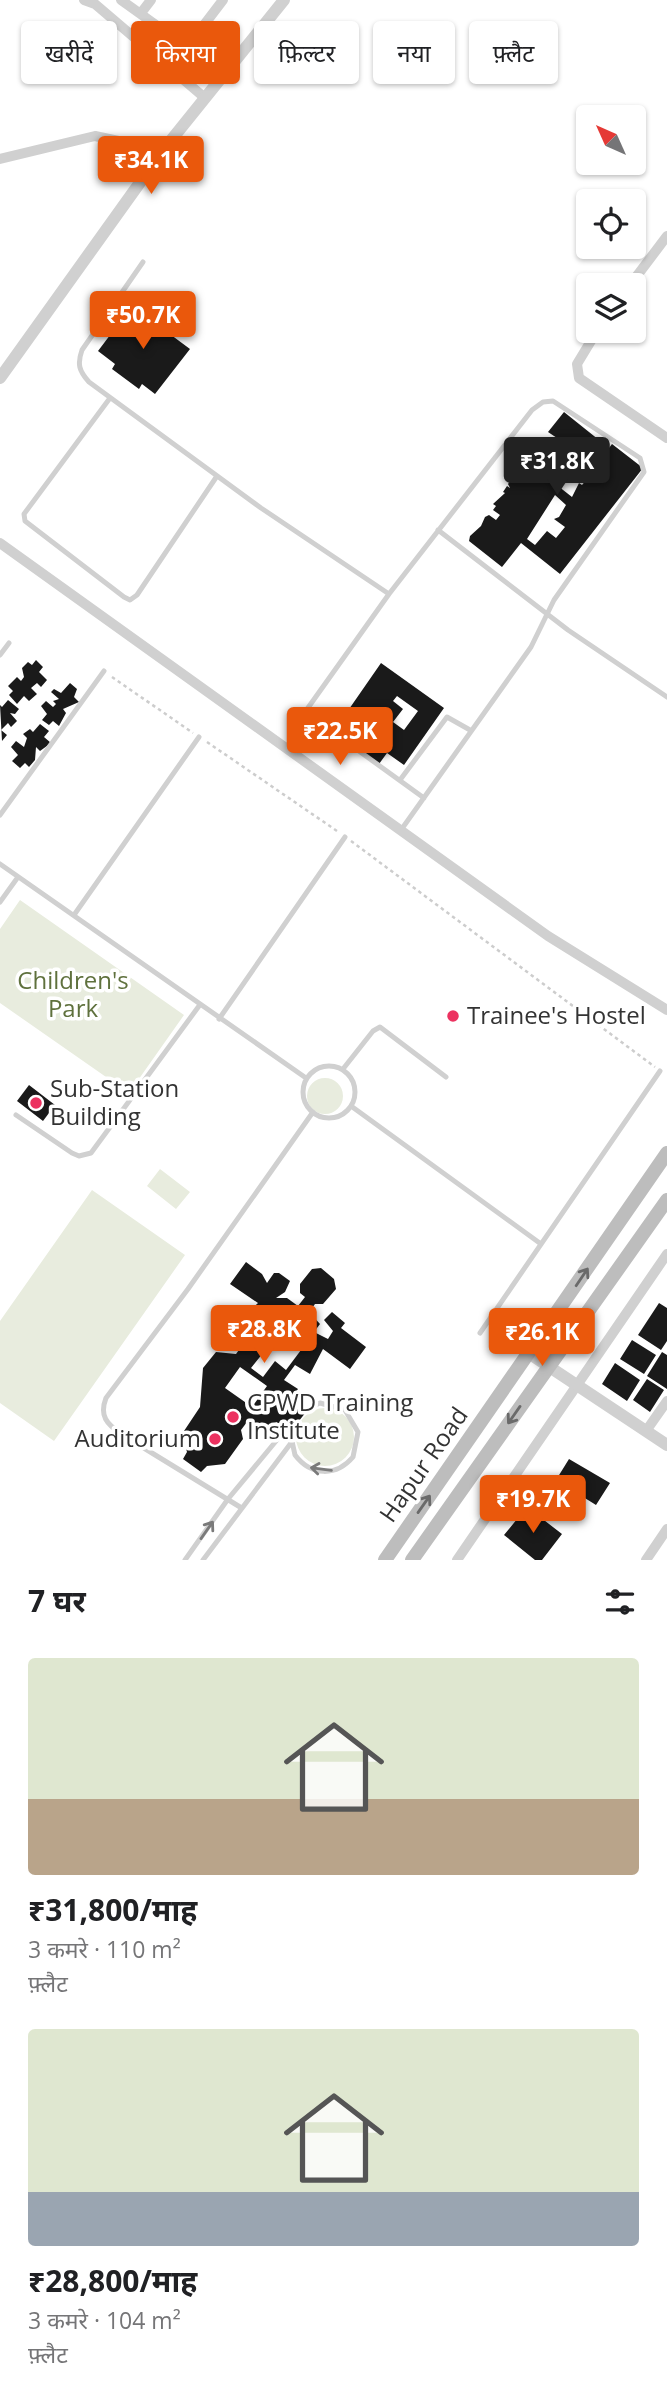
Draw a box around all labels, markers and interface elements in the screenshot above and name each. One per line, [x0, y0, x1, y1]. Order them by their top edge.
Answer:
chip: खरीदें [21, 21, 117, 84]
chip: किराया [131, 21, 240, 84]
chip: फ़िल्टर [254, 21, 359, 84]
chip: नया [373, 21, 455, 84]
chip: फ़्लैट [469, 21, 558, 84]
north arrow [576, 105, 646, 175]
map controls [576, 105, 646, 343]
pin: ₹34.1K [94, 136, 208, 196]
text: ₹34.1K [114, 143, 188, 175]
button: locate [576, 189, 646, 259]
button: layers [576, 273, 646, 343]
pin: ₹50.7K [86, 292, 200, 351]
text: ₹50.7K [106, 298, 180, 330]
pin: ₹31.8K [500, 438, 614, 497]
text: ₹31.8K [520, 444, 594, 476]
pin: ₹22.5K [283, 708, 397, 767]
text: ₹22.5K [303, 714, 377, 746]
park label: Children's Park [17, 963, 129, 1024]
place label: Trainee's Hostel [467, 998, 646, 1031]
marker: Trainee's Hostel [445, 1008, 461, 1024]
place label: Sub-Station Building [50, 1071, 179, 1132]
marker: Sub-Station Building [28, 1095, 44, 1111]
one-way arrow [575, 1268, 589, 1287]
pin: ₹28.8K [207, 1306, 321, 1365]
pin: ₹26.1K [485, 1308, 599, 1368]
text: ₹28.8K [227, 1312, 301, 1344]
text: ₹26.1K [505, 1315, 579, 1347]
place label: CPWD Training Institute [247, 1385, 413, 1446]
street label: Hapur Road [371, 1400, 475, 1528]
one-way arrow [507, 1405, 521, 1424]
marker: CPWD Training Institute [225, 1409, 241, 1425]
place label: Auditorium [75, 1421, 201, 1454]
marker: Auditorium [207, 1431, 223, 1447]
one-way arrow [310, 1463, 332, 1476]
pin: ₹19.7K [476, 1476, 590, 1535]
text: ₹19.7K [496, 1482, 570, 1514]
one-way arrow [417, 1495, 431, 1514]
one-way arrow [200, 1521, 214, 1540]
text: 7 घर [28, 1580, 86, 1621]
icon: filters [601, 1583, 639, 1621]
icon: home [271, 1704, 397, 1830]
text: ₹31,800/माह [28, 1889, 197, 1930]
text: 3 कमरे · 110 m² [28, 1933, 181, 1965]
text: फ़्लैट [28, 1967, 68, 1999]
icon: home [271, 2075, 397, 2201]
text: ₹28,800/माह [28, 2260, 197, 2301]
text: 3 कमरे · 104 m² [28, 2304, 181, 2336]
text: फ़्लैट [28, 2338, 68, 2370]

